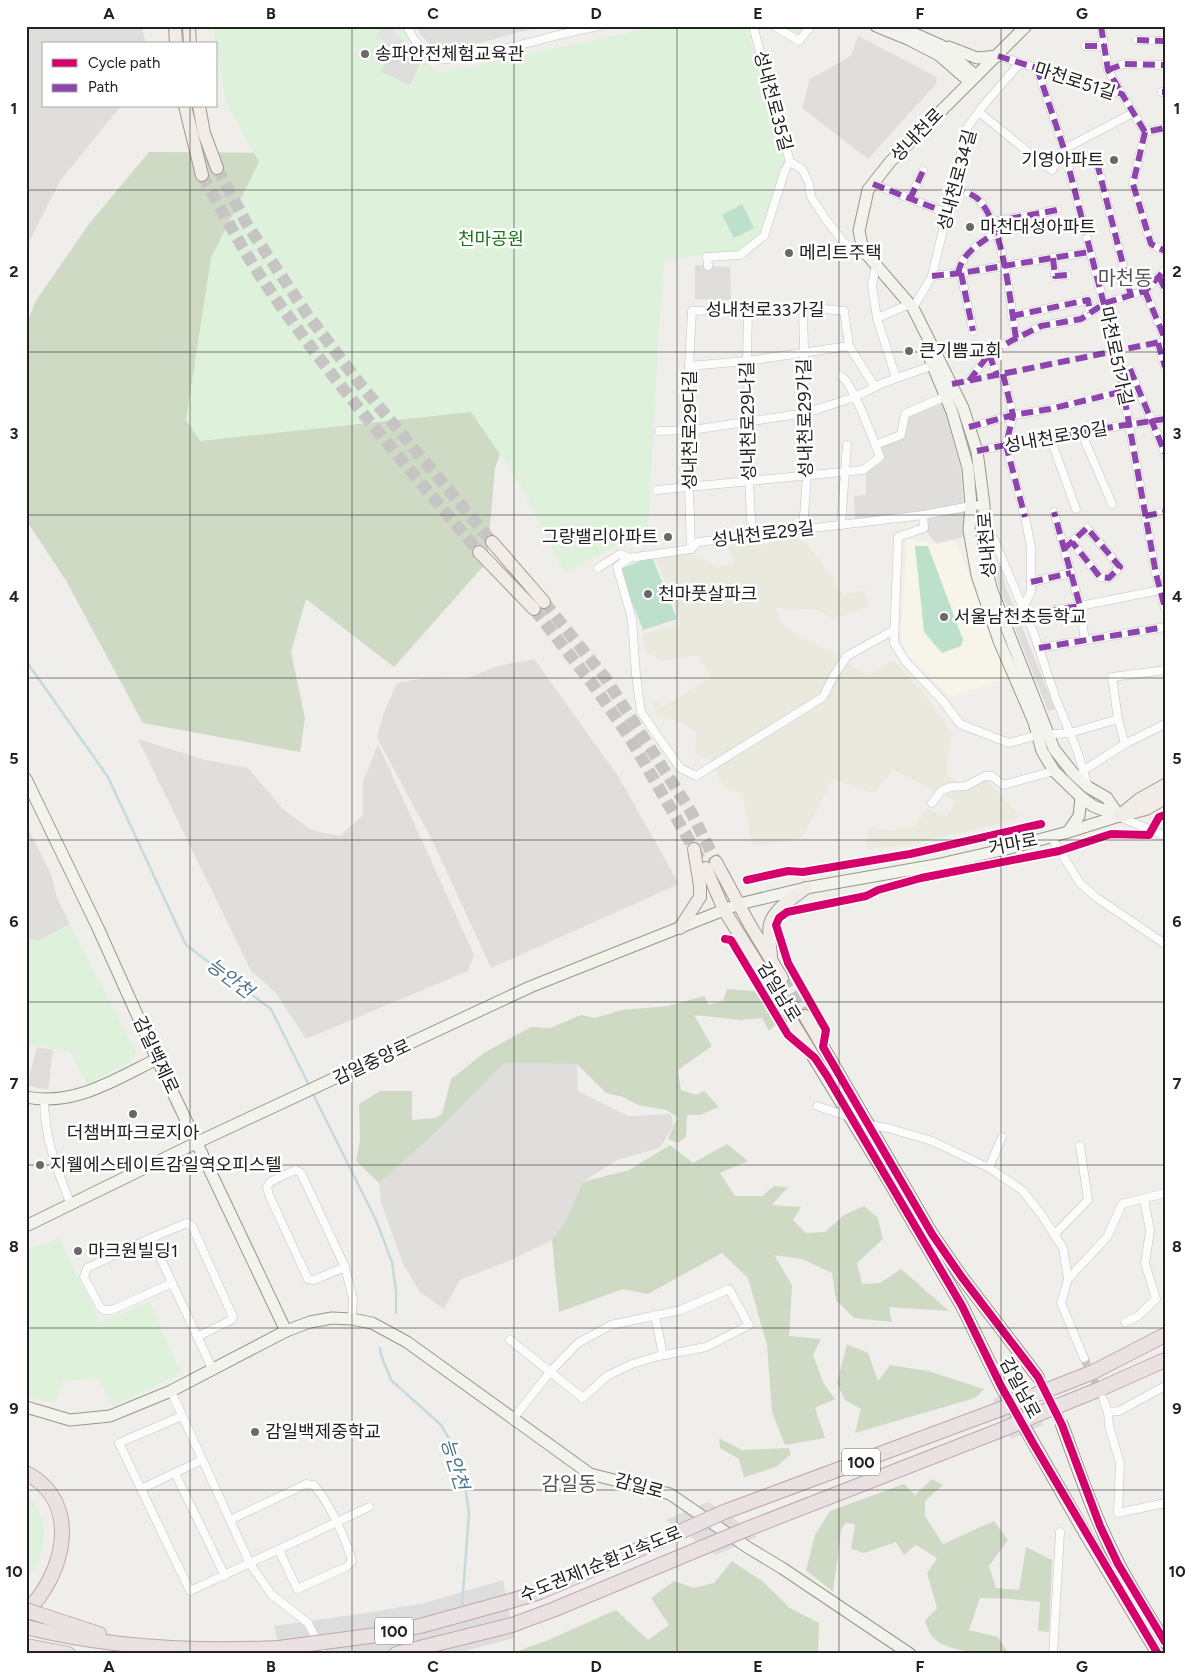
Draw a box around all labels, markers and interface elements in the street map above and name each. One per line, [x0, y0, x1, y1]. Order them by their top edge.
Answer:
text: A [103, 4, 115, 23]
text: B [266, 4, 276, 23]
text: C [427, 4, 439, 23]
text: D [590, 4, 602, 23]
text: E [753, 4, 763, 23]
text: F [916, 4, 925, 23]
text: G [1076, 4, 1088, 23]
legend [42, 42, 218, 108]
place label: 송파안전체험교육관 [375, 43, 524, 65]
marker: 송파안전체험교육관 [359, 48, 371, 60]
street label: 성내천로35길 [749, 48, 797, 154]
text: Cycle path [88, 54, 160, 72]
street label: 마천로51길 [1032, 58, 1118, 104]
text: Path [88, 78, 118, 96]
text: 1 [11, 99, 17, 118]
text: 1 [1174, 99, 1180, 118]
street label: 성내천로 [886, 104, 948, 166]
street label: 성내천로34길 [933, 127, 981, 233]
place label: 기영아파트 [1021, 149, 1104, 171]
marker: 기영아파트 [1108, 154, 1120, 166]
place label: 마천대성아파트 [980, 216, 1096, 238]
marker: 마천대성아파트 [964, 221, 976, 233]
park label: 천마공원 [458, 228, 524, 250]
place label: 메리트주택 [799, 242, 882, 264]
marker: 메리트주택 [783, 247, 795, 259]
text: 2 [9, 262, 19, 281]
text: 2 [1172, 262, 1182, 281]
district label: 마천동 [1097, 266, 1153, 290]
street label: 성내천로33가길 [706, 299, 824, 321]
street label: 마천로51가길 [1095, 305, 1137, 407]
place label: 큰기쁨교회 [919, 340, 1002, 362]
marker: 큰기쁨교회 [903, 345, 915, 357]
street label: 성내천로29가길 [793, 358, 817, 478]
street label: 성내천로29나길 [736, 361, 760, 481]
street label: 성내천로29다길 [679, 370, 701, 490]
street label: 성내천로30길 [1003, 417, 1109, 457]
text: 3 [10, 424, 19, 443]
text: 3 [1173, 424, 1182, 443]
street label: 성내천로 [974, 511, 1000, 579]
street label: 성내천로29길 [711, 517, 815, 551]
place label: 그랑밸리아파트 [542, 526, 658, 548]
marker: 그랑밸리아파트 [662, 531, 674, 543]
place label: 천마풋살파크 [658, 583, 757, 605]
text: 4 [9, 587, 19, 606]
text: 4 [1172, 587, 1182, 606]
marker: 천마풋살파크 [642, 588, 654, 600]
place label: 서울남천초등학교 [954, 606, 1086, 628]
marker: 서울남천초등학교 [938, 611, 950, 623]
text: 5 [9, 749, 19, 768]
text: 5 [1172, 749, 1182, 768]
street label: 거마로 [987, 828, 1039, 860]
text: 6 [9, 912, 19, 931]
text: 6 [1172, 912, 1182, 931]
water label: 능안천 [202, 953, 259, 1004]
street label: 감일남로 [753, 958, 805, 1026]
street label: 감일백제로 [129, 1013, 183, 1097]
street label: 감일중앙로 [330, 1035, 414, 1089]
text: 7 [10, 1074, 19, 1093]
text: 7 [1173, 1074, 1182, 1093]
marker: 더챔버파크로지아 [127, 1108, 139, 1120]
place label: 더챔버파크로지아 [67, 1122, 200, 1144]
place label: 지웰에스테이트감일역오피스텔 [50, 1154, 282, 1176]
marker: 지웰에스테이트감일역오피스텔 [34, 1159, 46, 1171]
text: 8 [9, 1237, 19, 1256]
text: 8 [1172, 1237, 1182, 1256]
place label: 마크원빌딩1 [88, 1240, 178, 1262]
marker: 마크원빌딩1 [72, 1245, 84, 1257]
street label: 감일남로 [995, 1354, 1045, 1422]
text: 9 [9, 1399, 19, 1418]
text: 9 [1172, 1399, 1182, 1418]
place label: 감일백제중학교 [265, 1421, 381, 1443]
marker: 감일백제중학교 [249, 1426, 261, 1438]
water label: 능안천 [436, 1436, 474, 1494]
road number: 100 [842, 1448, 880, 1475]
street label: 감일로 [612, 1469, 666, 1503]
district label: 감일동 [541, 1472, 597, 1496]
street label: 수도권제1순환고속도로 [517, 1521, 685, 1607]
text: 10 [5, 1562, 23, 1581]
text: 10 [1168, 1562, 1186, 1581]
road number: 100 [375, 1618, 413, 1644]
text: A [103, 1657, 115, 1676]
text: B [266, 1657, 276, 1676]
text: C [427, 1657, 439, 1676]
text: D [590, 1657, 602, 1676]
text: E [753, 1657, 763, 1676]
text: F [916, 1657, 925, 1676]
text: G [1076, 1657, 1088, 1676]

